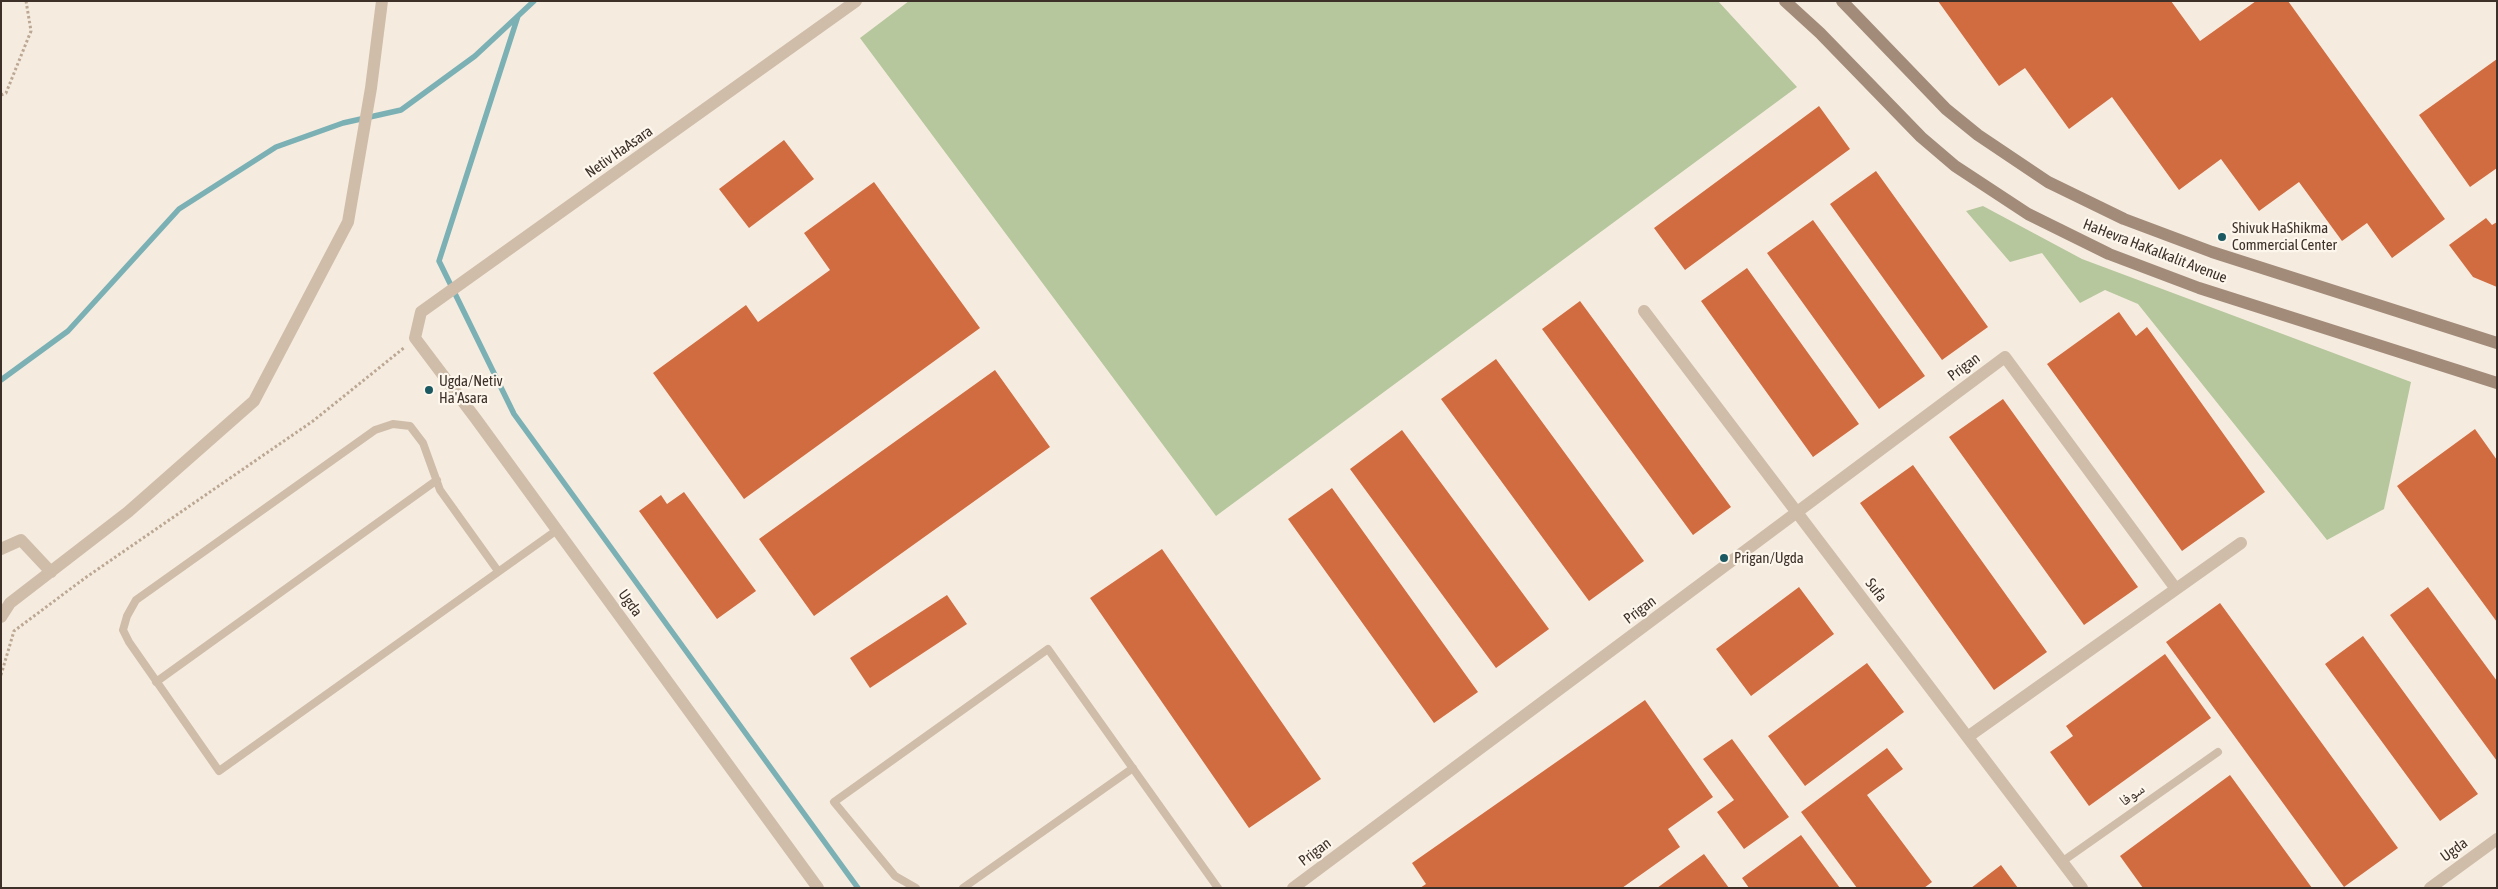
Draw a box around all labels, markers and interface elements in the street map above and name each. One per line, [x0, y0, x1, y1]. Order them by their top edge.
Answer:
street label: Netiv HaAsara [582, 122, 656, 182]
street label: HaHevra HaKalkalit Avenue [2080, 215, 2230, 287]
place label: Shivuk HaShikma Commercial Center [2232, 219, 2337, 254]
marker: Shivuk HaShikma Commercial Center [2216, 231, 2228, 243]
street label: Prigan [1944, 349, 1984, 385]
place label: Ugda/Netiv Ha'Asara [439, 372, 503, 407]
marker: Ugda/Netiv Ha'Asara [423, 384, 435, 396]
place label: Prigan/Ugda [1734, 549, 1804, 567]
marker: Prigan/Ugda [1718, 552, 1730, 564]
street label: Sufa [1861, 575, 1891, 605]
street label: Ugda [614, 586, 646, 620]
street label: Prigan [1620, 592, 1660, 628]
street label: سوفا [2116, 780, 2148, 810]
street label: Prigan [1295, 834, 1335, 870]
street label: Ugda [2437, 834, 2471, 866]

